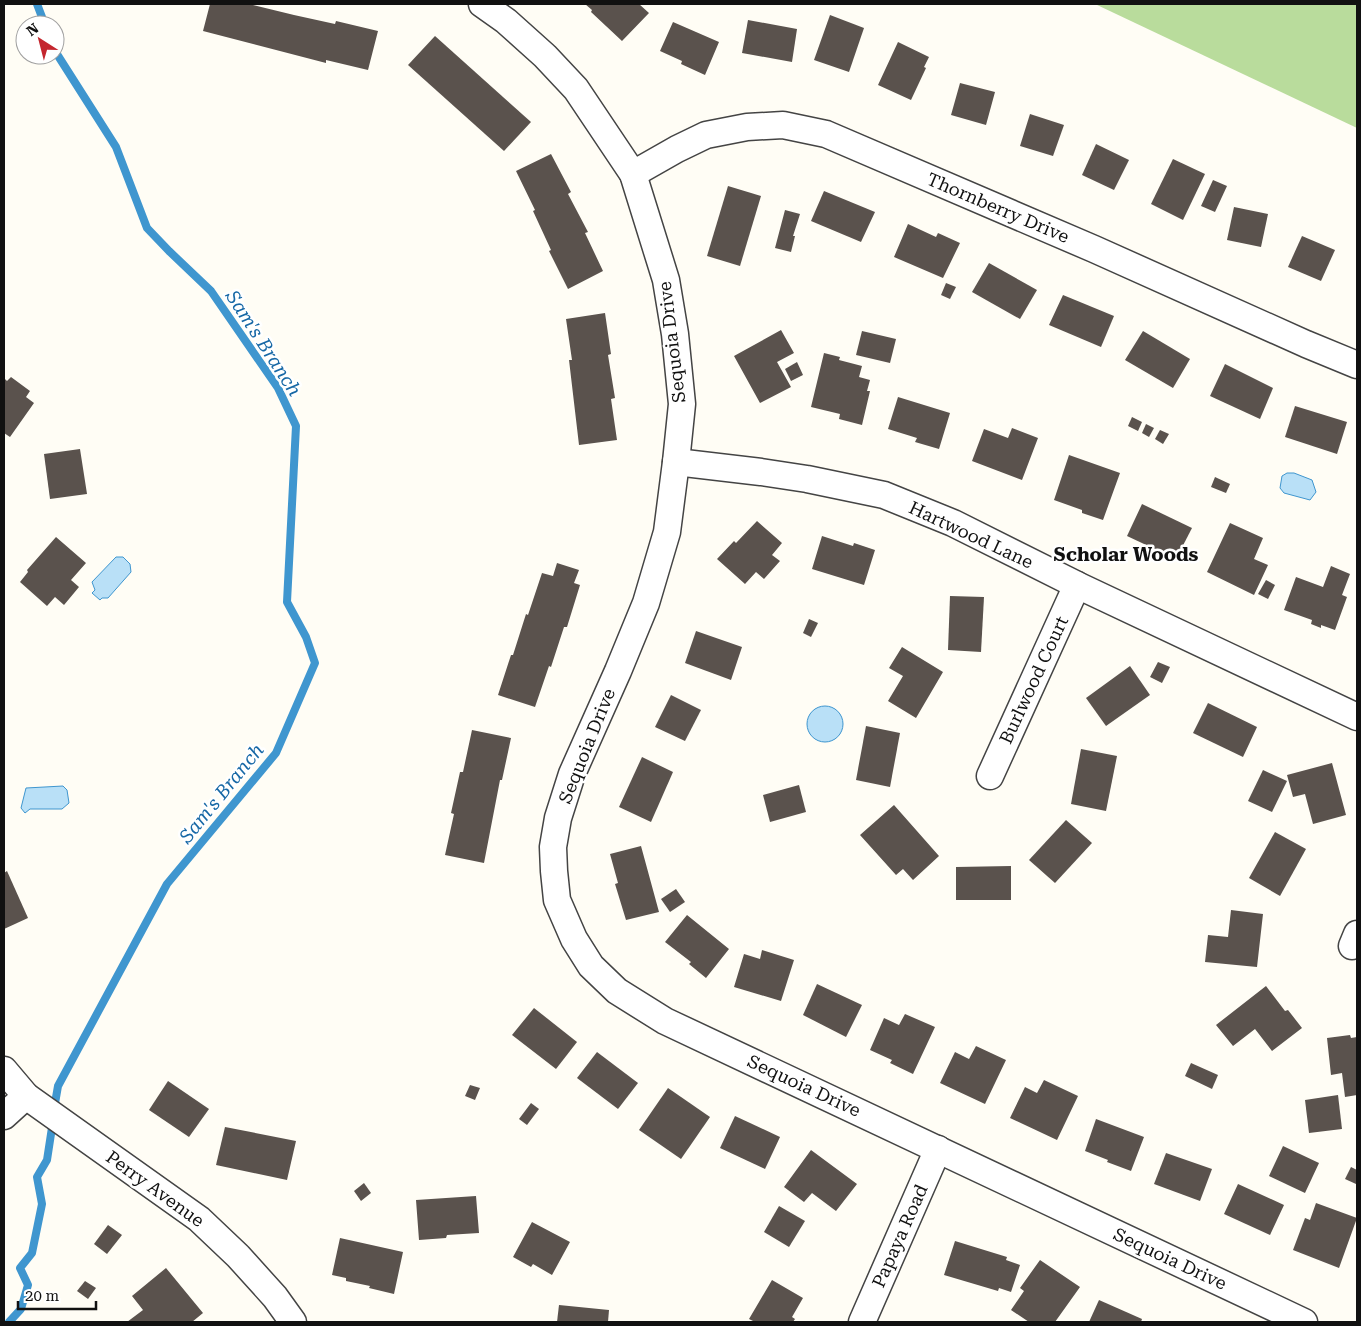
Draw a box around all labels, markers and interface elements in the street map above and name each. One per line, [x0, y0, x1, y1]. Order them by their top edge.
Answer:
north arrow [15, 15, 65, 65]
text: N [23, 20, 42, 39]
street label: Thornberry Drive [924, 168, 1072, 247]
street label: Sequoia Drive [654, 280, 689, 404]
water label: Sam's Branch [220, 285, 306, 401]
street label: Hartwood Lane [906, 497, 1037, 573]
district label: Scholar Woods [1054, 543, 1199, 566]
street label: Burlwood Court [995, 612, 1072, 747]
street label: Sequoia Drive [554, 685, 619, 806]
water label: Sam's Branch [174, 739, 269, 849]
street label: Sequoia Drive [744, 1050, 864, 1121]
street label: Perry Avenue [102, 1146, 208, 1231]
street label: Papaya Road [867, 1181, 932, 1291]
street label: Sequoia Drive [1110, 1223, 1230, 1294]
scale bar [18, 1278, 95, 1310]
text: 20 m [25, 1287, 60, 1305]

